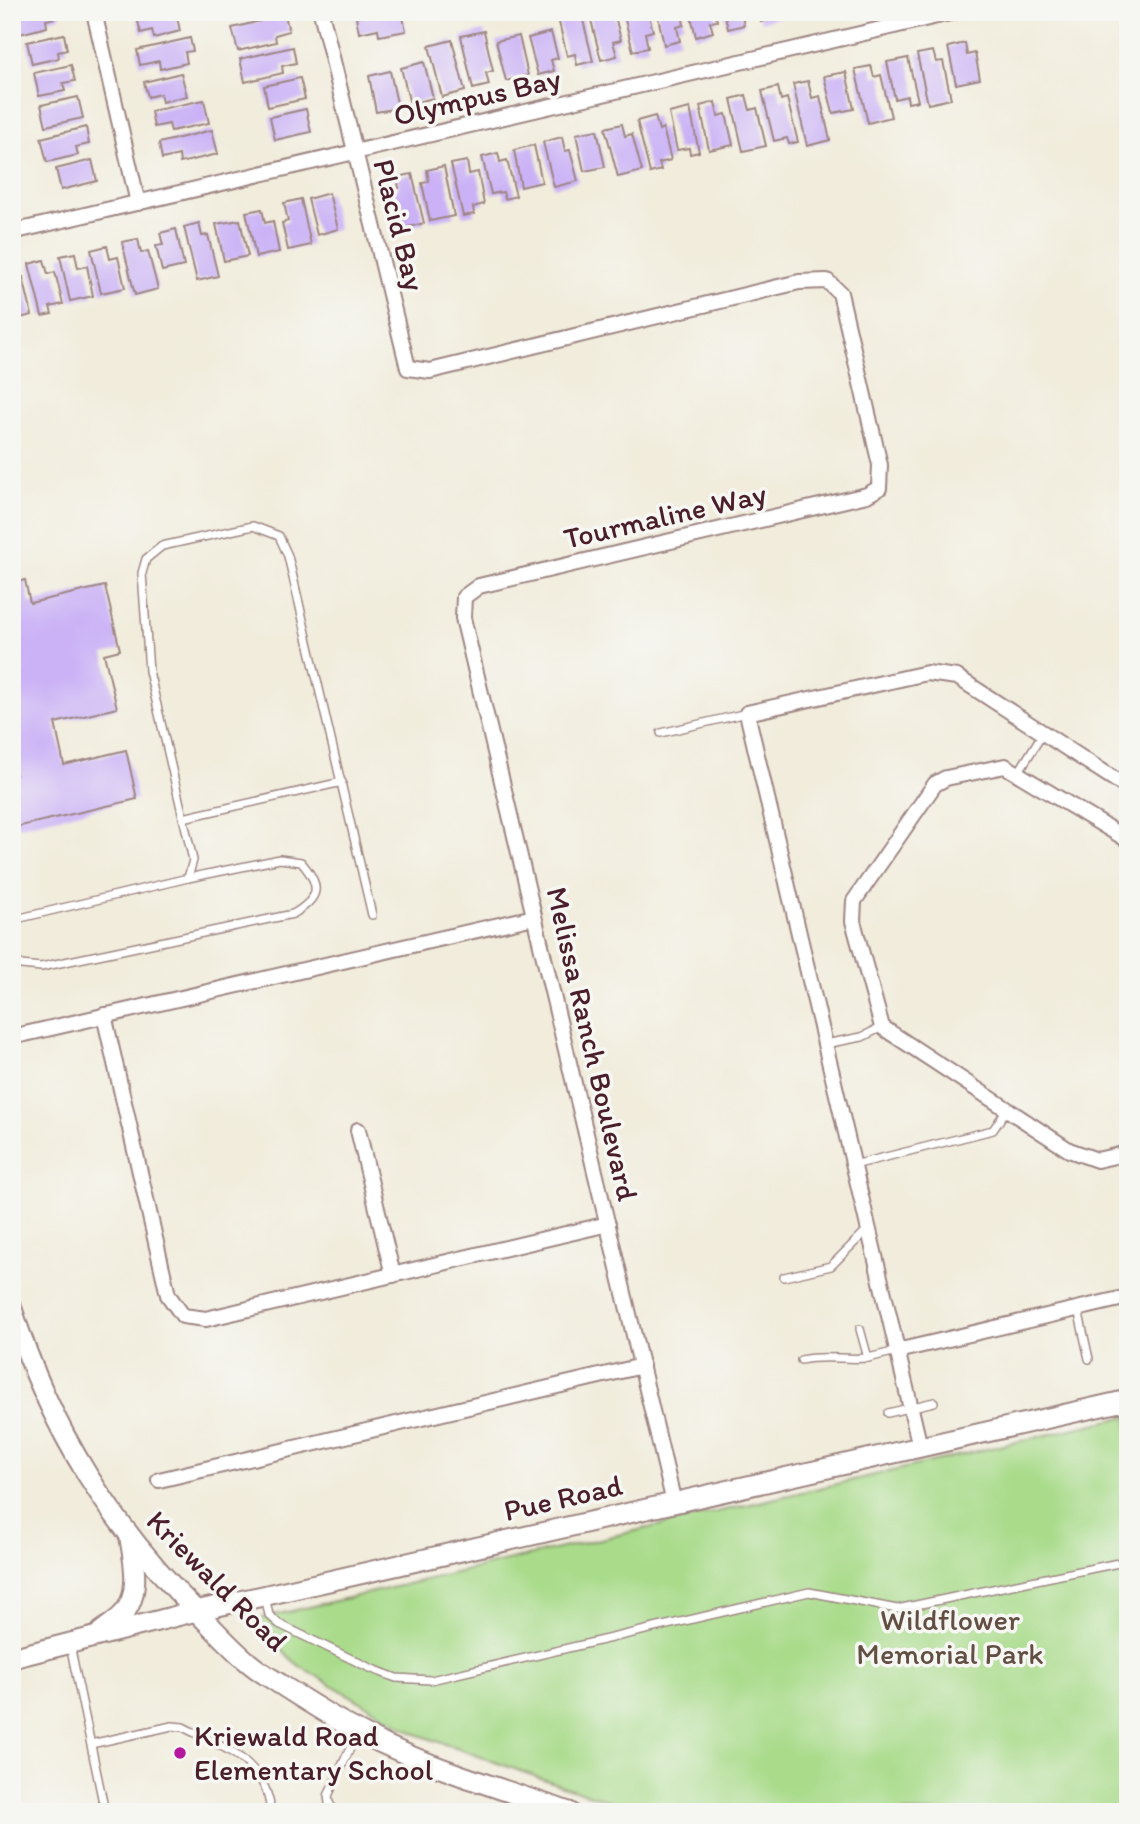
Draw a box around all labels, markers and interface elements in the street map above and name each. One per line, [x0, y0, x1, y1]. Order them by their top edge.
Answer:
street label: Olympus Bay [390, 59, 564, 134]
street label: Placid Bay [365, 155, 434, 295]
street label: Tourmaline Way [560, 474, 770, 557]
street label: Melissa Ranch Boulevard [538, 883, 647, 1205]
street label: Pue Road [500, 1466, 626, 1529]
street label: Kriewald Road [139, 1502, 296, 1659]
park label: Wildflower Memorial Park [856, 1601, 1044, 1672]
place label: Kriewald Road Elementary School [194, 1717, 434, 1788]
marker: Kriewald Road Elementary School [172, 1745, 188, 1761]

